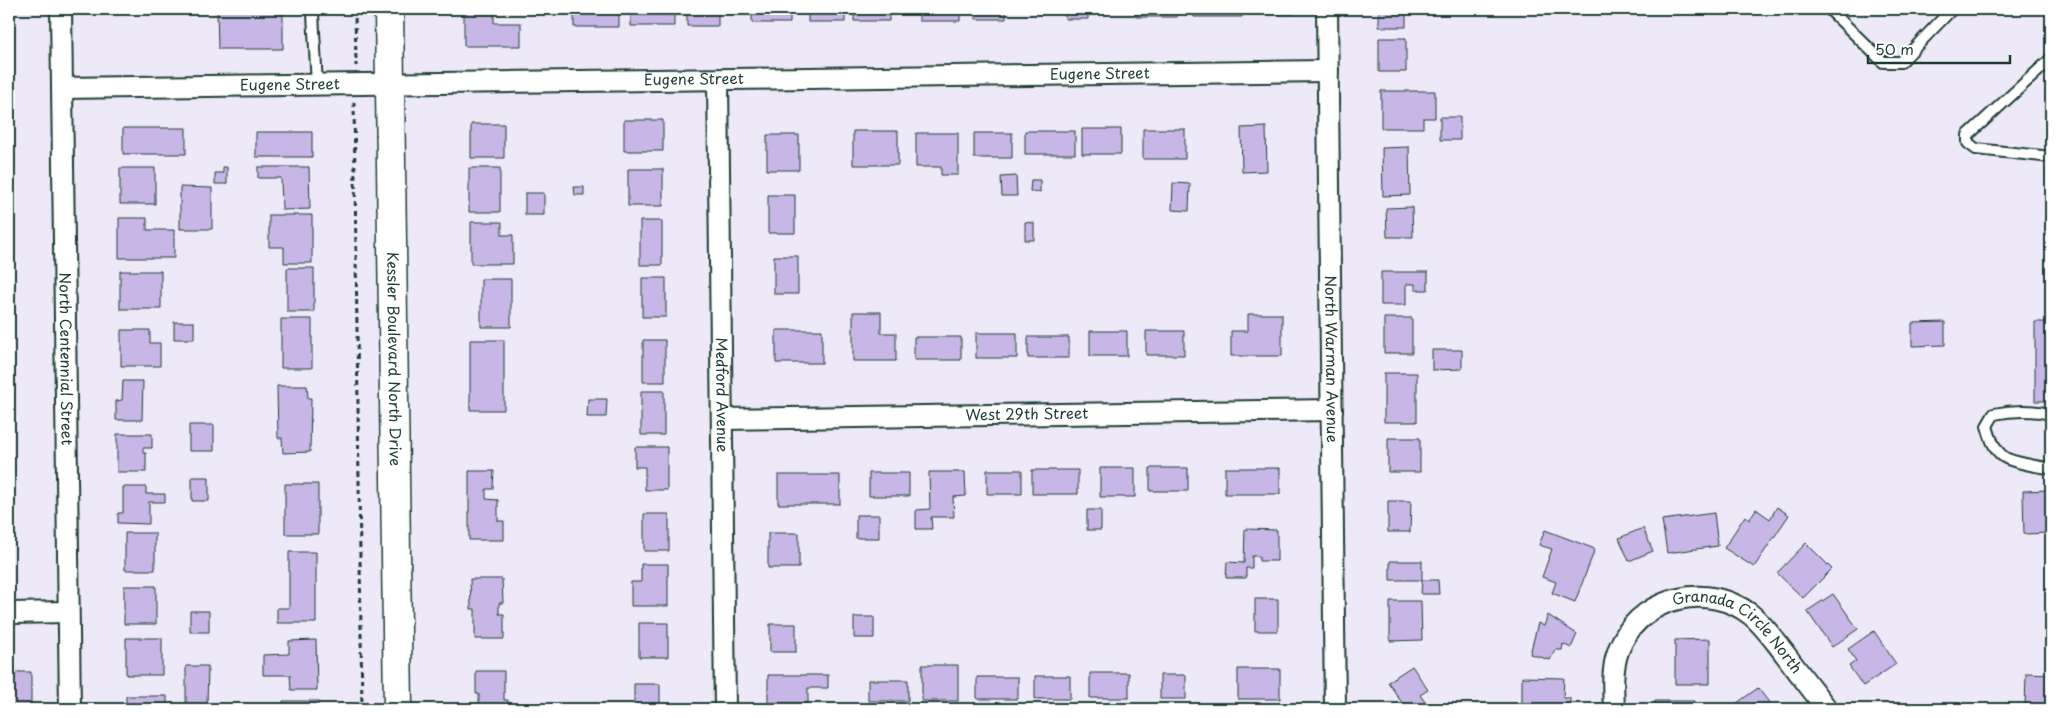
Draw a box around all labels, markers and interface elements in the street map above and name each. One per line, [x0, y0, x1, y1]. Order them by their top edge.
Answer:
scale bar [1868, 32, 2010, 64]
text: 50 m [1875, 37, 1914, 60]
street label: Eugene Street [1050, 60, 1150, 85]
street label: Eugene Street [644, 66, 744, 90]
street label: Eugene Street [240, 71, 340, 96]
street label: Kessler Boulevard North Drive [382, 252, 408, 466]
street label: North Centennial Street [54, 272, 80, 446]
street label: North Warman Avenue [1320, 275, 1345, 443]
street label: Medford Avenue [711, 337, 735, 453]
street label: West 29th Street [965, 401, 1089, 425]
street label: Granada Circle North [1670, 584, 1809, 678]

